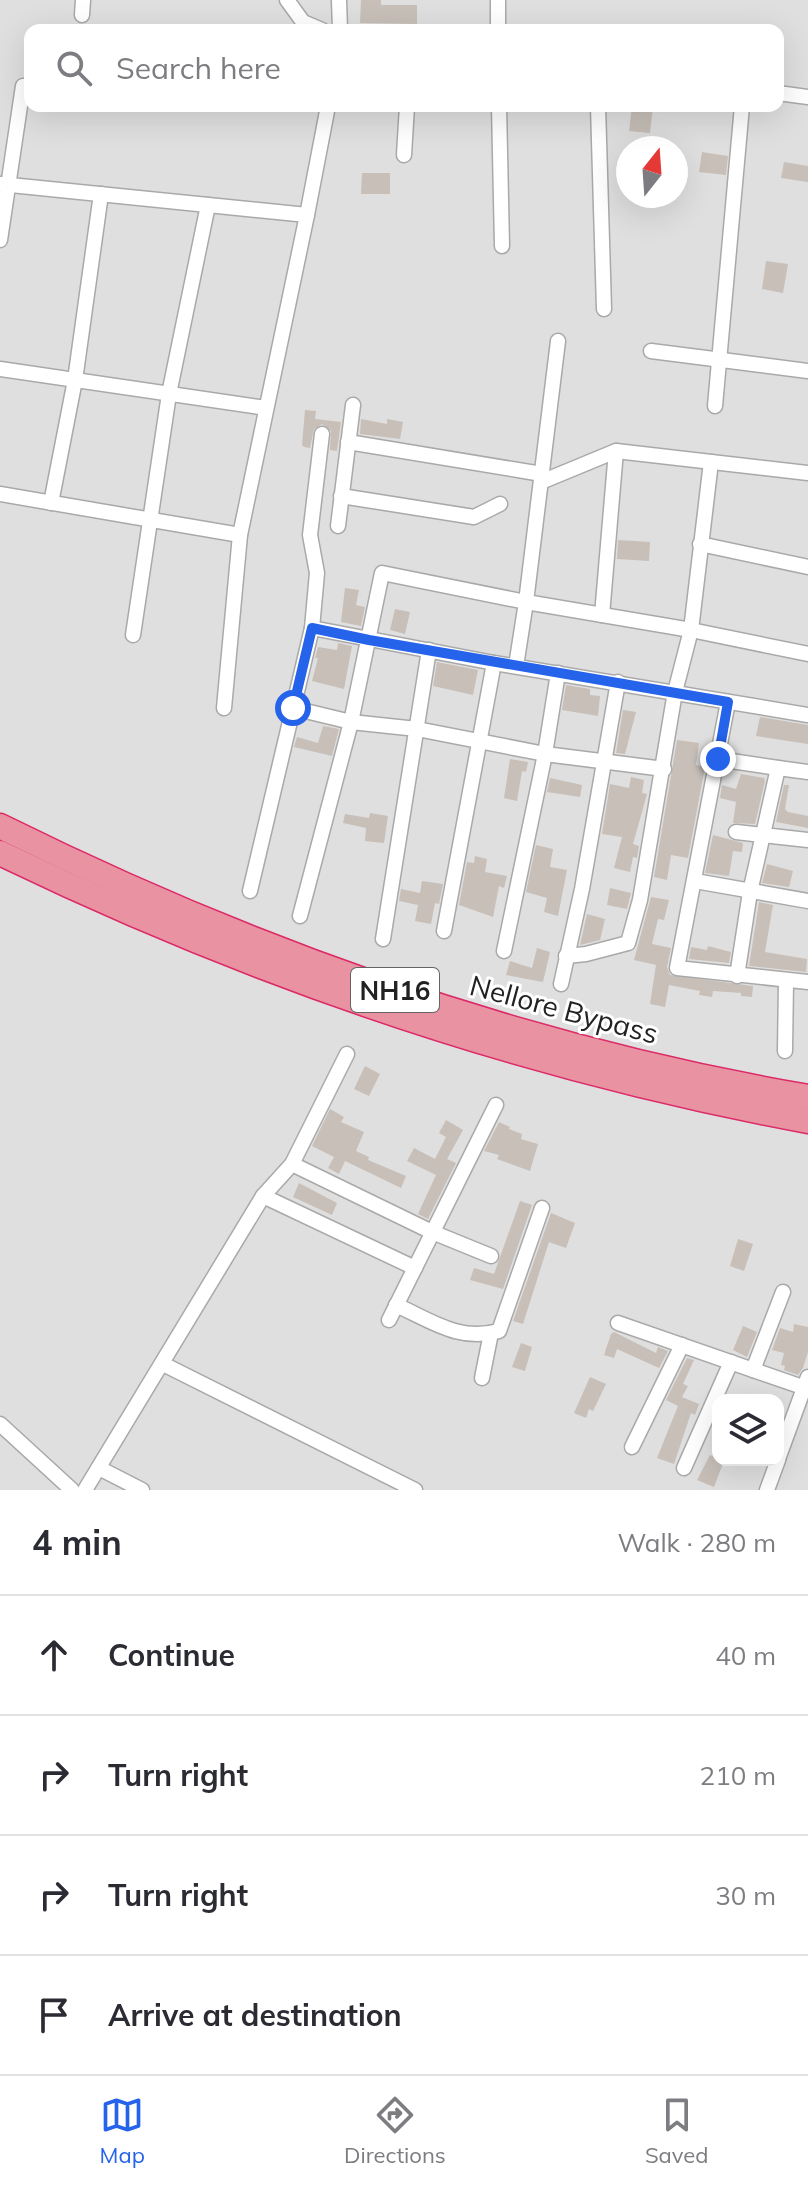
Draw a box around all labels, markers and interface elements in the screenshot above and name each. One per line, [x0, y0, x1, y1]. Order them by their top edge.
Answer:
search box [24, 24, 784, 112]
icon: search [52, 46, 96, 90]
text: Search here [116, 49, 281, 87]
north arrow [616, 136, 688, 208]
route start [275, 690, 311, 726]
route end [700, 741, 736, 777]
street label: Nellore Bypass [466, 967, 662, 1051]
road number: NH16 [351, 968, 439, 1012]
map controls [712, 1394, 784, 1466]
button: layers [712, 1394, 784, 1466]
text: 4 min [32, 1521, 122, 1564]
text: Walk · 280 m [617, 1526, 776, 1559]
icon: ahead [32, 1633, 76, 1677]
text: Continue [108, 1636, 235, 1674]
text: 40 m [715, 1639, 776, 1672]
icon: right [32, 1753, 76, 1797]
text: Turn right [108, 1756, 248, 1794]
text: 210 m [700, 1759, 776, 1792]
icon: right [32, 1873, 76, 1917]
text: Turn right [108, 1876, 248, 1914]
text: 30 m [715, 1879, 776, 1912]
icon: arrive [32, 1993, 76, 2037]
text: Arrive at destination [108, 1996, 402, 2034]
tab: Map [100, 2093, 145, 2169]
tab: Directions [344, 2093, 446, 2169]
tab: Saved [645, 2093, 708, 2169]

